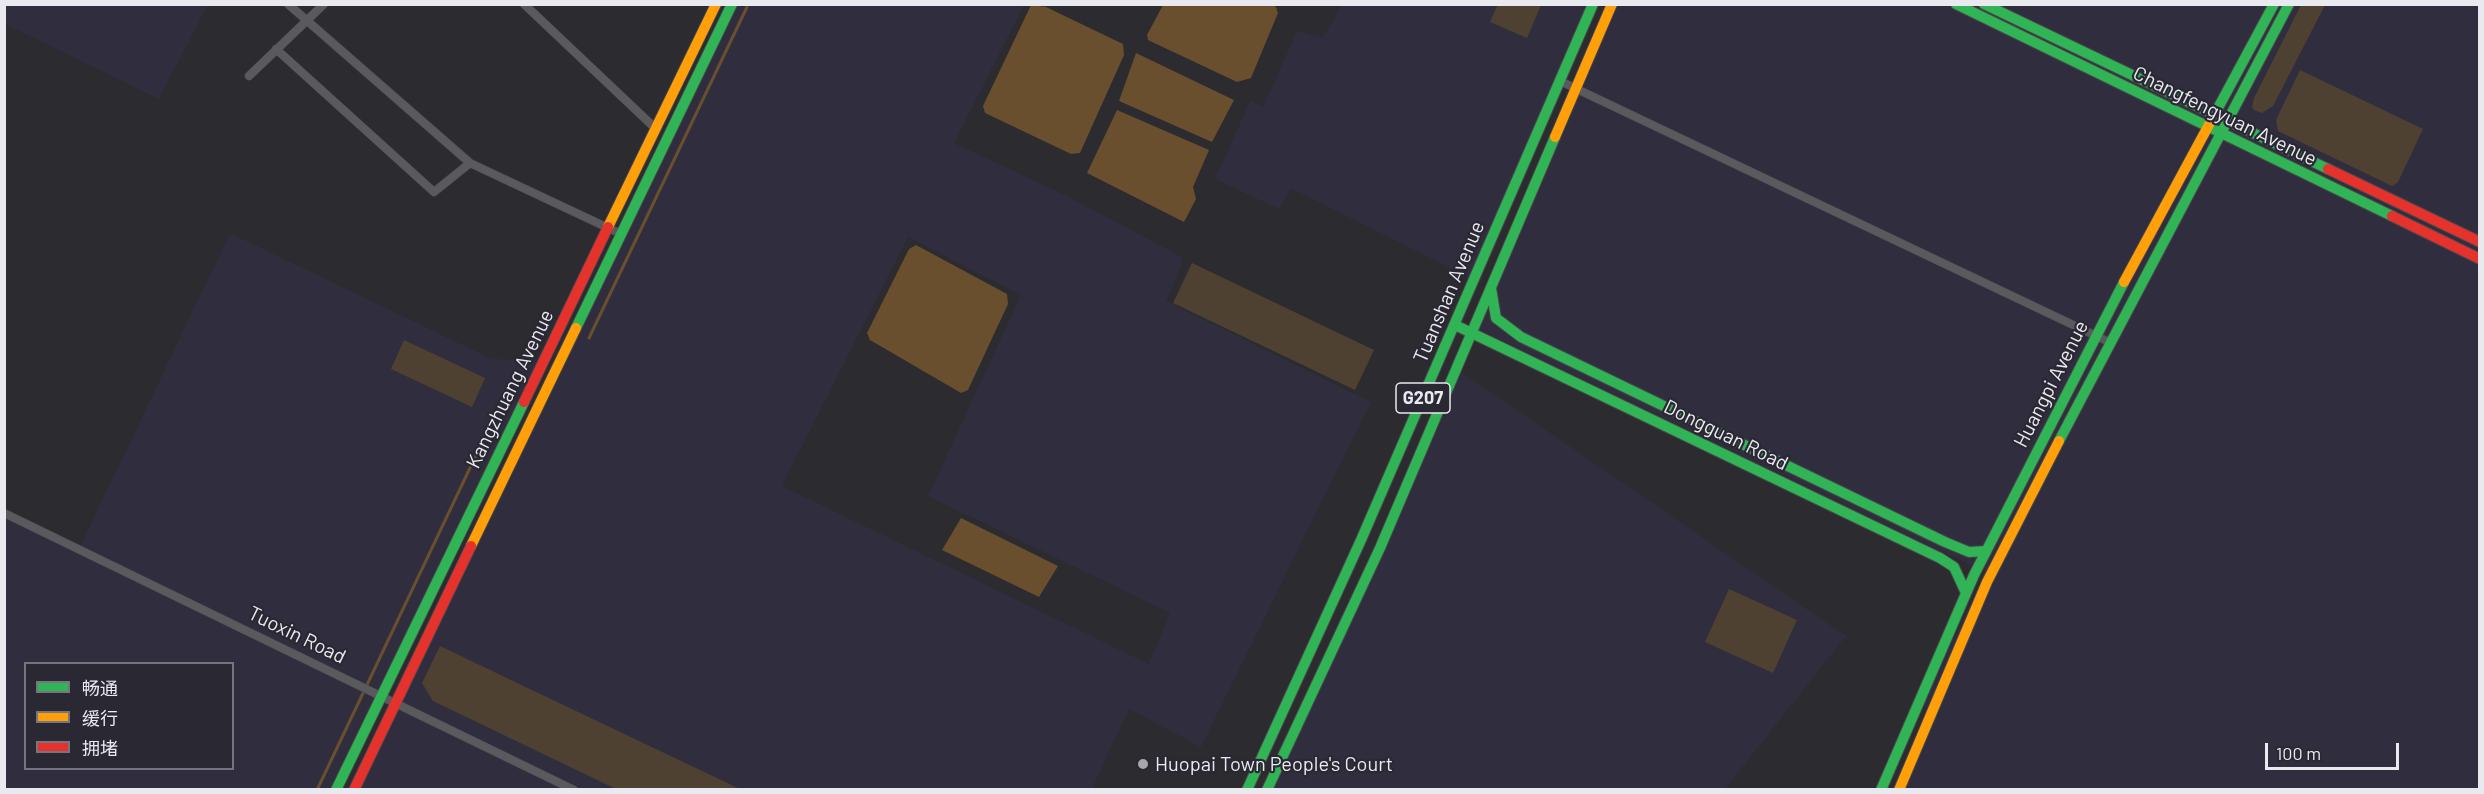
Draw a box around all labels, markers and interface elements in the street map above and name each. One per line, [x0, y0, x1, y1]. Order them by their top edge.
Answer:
street label: Changfengyuan Avenue [2129, 61, 2321, 171]
street label: Tuanshan Avenue [1408, 218, 1490, 366]
street label: Kangzhuang Avenue [461, 306, 559, 472]
street label: Huangpi Avenue [2009, 317, 2093, 451]
road number: G207 [1396, 383, 1450, 413]
street label: Dongguan Road [1660, 395, 1792, 475]
street label: Tuoxin Road [244, 601, 350, 669]
legend [24, 662, 234, 770]
text: 畅通 [82, 677, 118, 699]
text: 缓行 [82, 707, 118, 729]
scale bar [2268, 731, 2402, 769]
text: 拥堵 [82, 737, 118, 759]
text: 100 m [2276, 742, 2321, 764]
place label: Huopai Town People's Court [1155, 752, 1393, 776]
marker: Huopai Town People's Court [1136, 757, 1150, 771]

